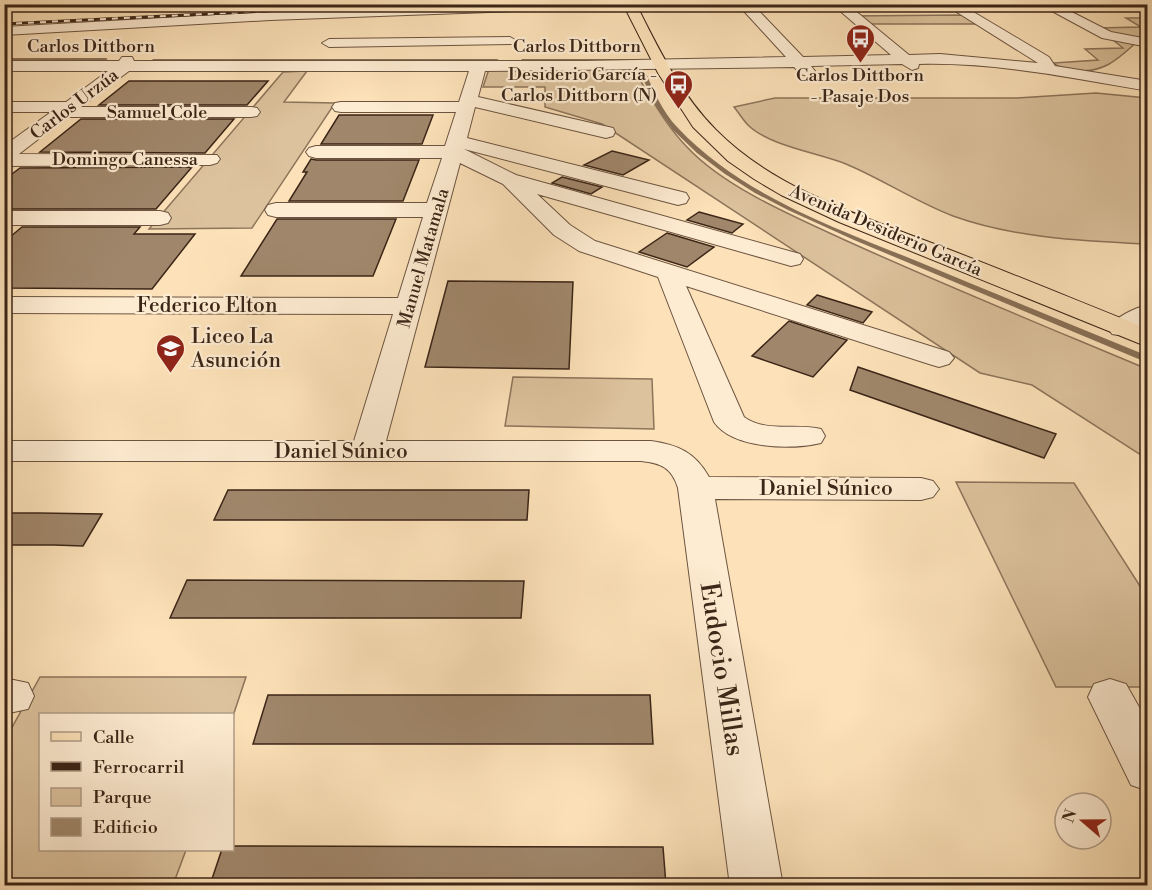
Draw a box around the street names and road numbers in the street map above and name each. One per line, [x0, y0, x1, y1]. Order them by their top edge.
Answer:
street label: Carlos Dittborn [27, 35, 155, 58]
street label: Carlos Dittborn [513, 35, 641, 58]
street label: Carlos Urzúa [26, 63, 124, 145]
street label: Samuel Cole [107, 101, 207, 124]
street label: Domingo Canessa [52, 148, 199, 171]
street label: Avenida Desiderio García [785, 179, 986, 282]
street label: Manuel Matamala [393, 185, 455, 331]
street label: Federico Elton [137, 293, 278, 319]
street label: Daniel Súnico [274, 439, 408, 465]
street label: Daniel Súnico [759, 476, 893, 502]
street label: Eudocio Millas [692, 580, 752, 758]

